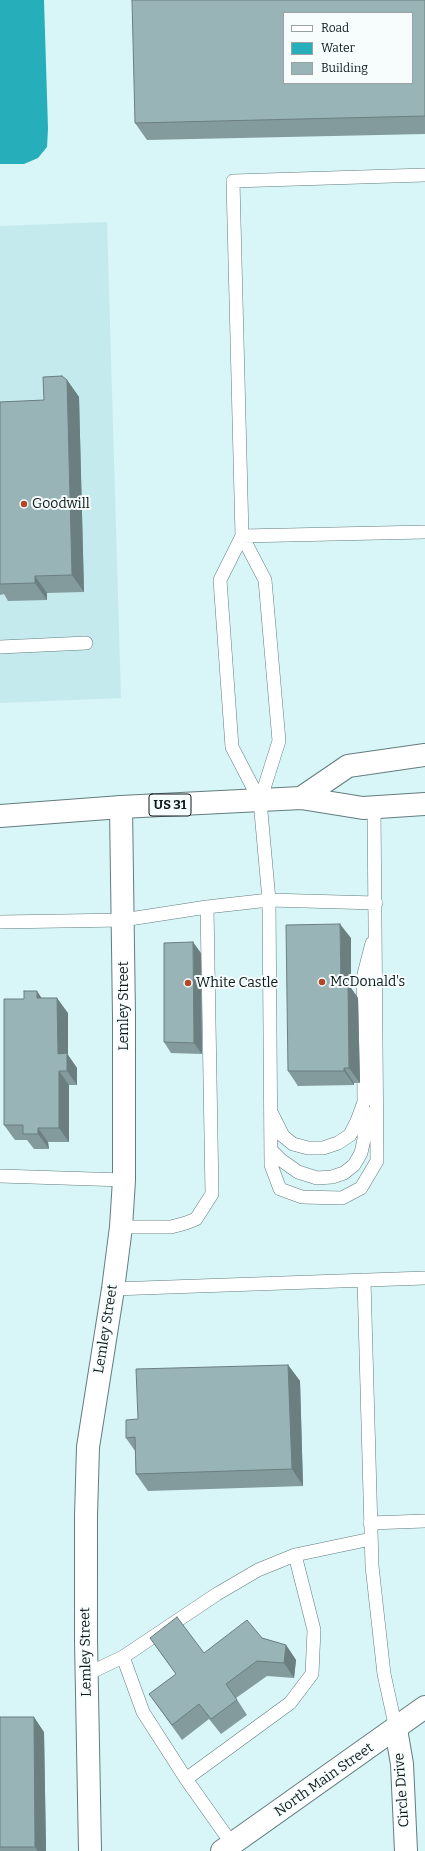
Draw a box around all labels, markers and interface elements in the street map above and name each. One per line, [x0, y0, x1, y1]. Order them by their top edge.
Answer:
legend [283, 12, 413, 84]
text: Road [321, 21, 349, 35]
text: Water [321, 41, 355, 55]
text: Building [321, 61, 368, 75]
place label: Goodwill [32, 496, 90, 512]
marker: Goodwill [19, 499, 29, 509]
road number: US 31 [149, 794, 191, 816]
street label: Lemley Street [116, 961, 132, 1051]
place label: McDonald's [330, 974, 405, 990]
place label: White Castle [196, 975, 278, 991]
marker: McDonald's [317, 977, 327, 987]
marker: White Castle [183, 978, 193, 988]
street label: Lemley Street [91, 1283, 121, 1375]
street label: Lemley Street [77, 1607, 95, 1697]
street label: North Main Street [271, 1740, 377, 1820]
street label: Circle Drive [391, 1752, 413, 1828]

